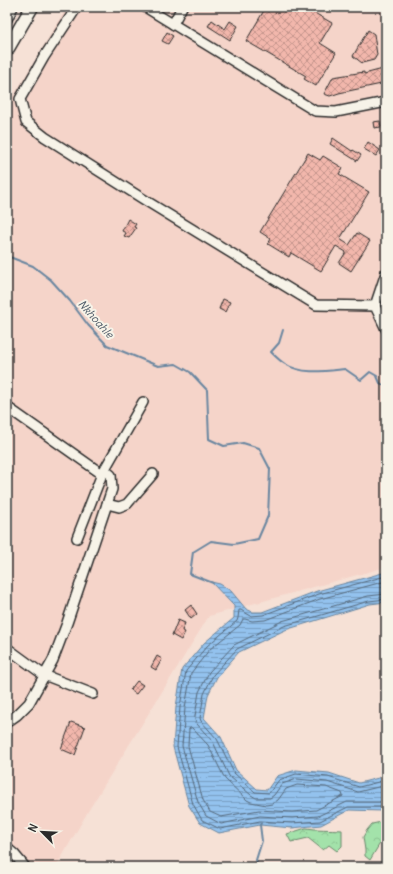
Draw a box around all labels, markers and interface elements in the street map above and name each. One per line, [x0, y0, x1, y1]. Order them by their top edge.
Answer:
water label: Nkhoahle [75, 297, 118, 342]
north arrow [22, 812, 62, 852]
text: N [25, 822, 41, 834]

